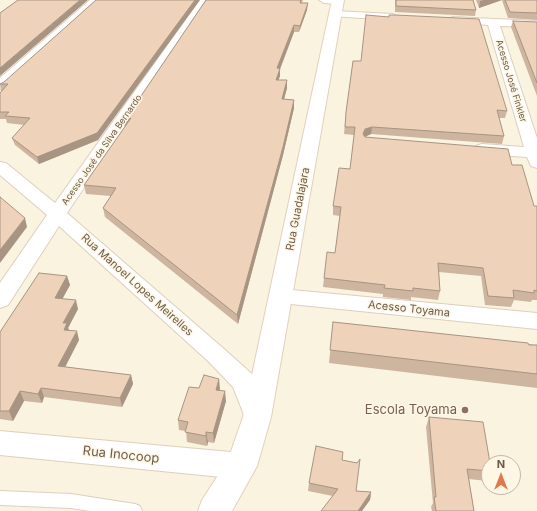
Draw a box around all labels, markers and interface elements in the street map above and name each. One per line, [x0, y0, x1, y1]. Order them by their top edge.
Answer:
street label: Acesso José Finkler [493, 38, 529, 124]
street label: Acesso José da Silva Bernardo [60, 93, 144, 207]
street label: Rua Guadalajara [283, 166, 313, 252]
street label: Rua Manoel Lopes Meirelles [78, 231, 196, 339]
street label: Acesso Toyama [367, 298, 451, 320]
place label: Escola Toyama [365, 402, 457, 418]
marker: Escola Toyama [460, 405, 470, 415]
street label: Rua Inocoop [82, 443, 160, 467]
north arrow [481, 455, 521, 495]
text: N [497, 457, 505, 471]

